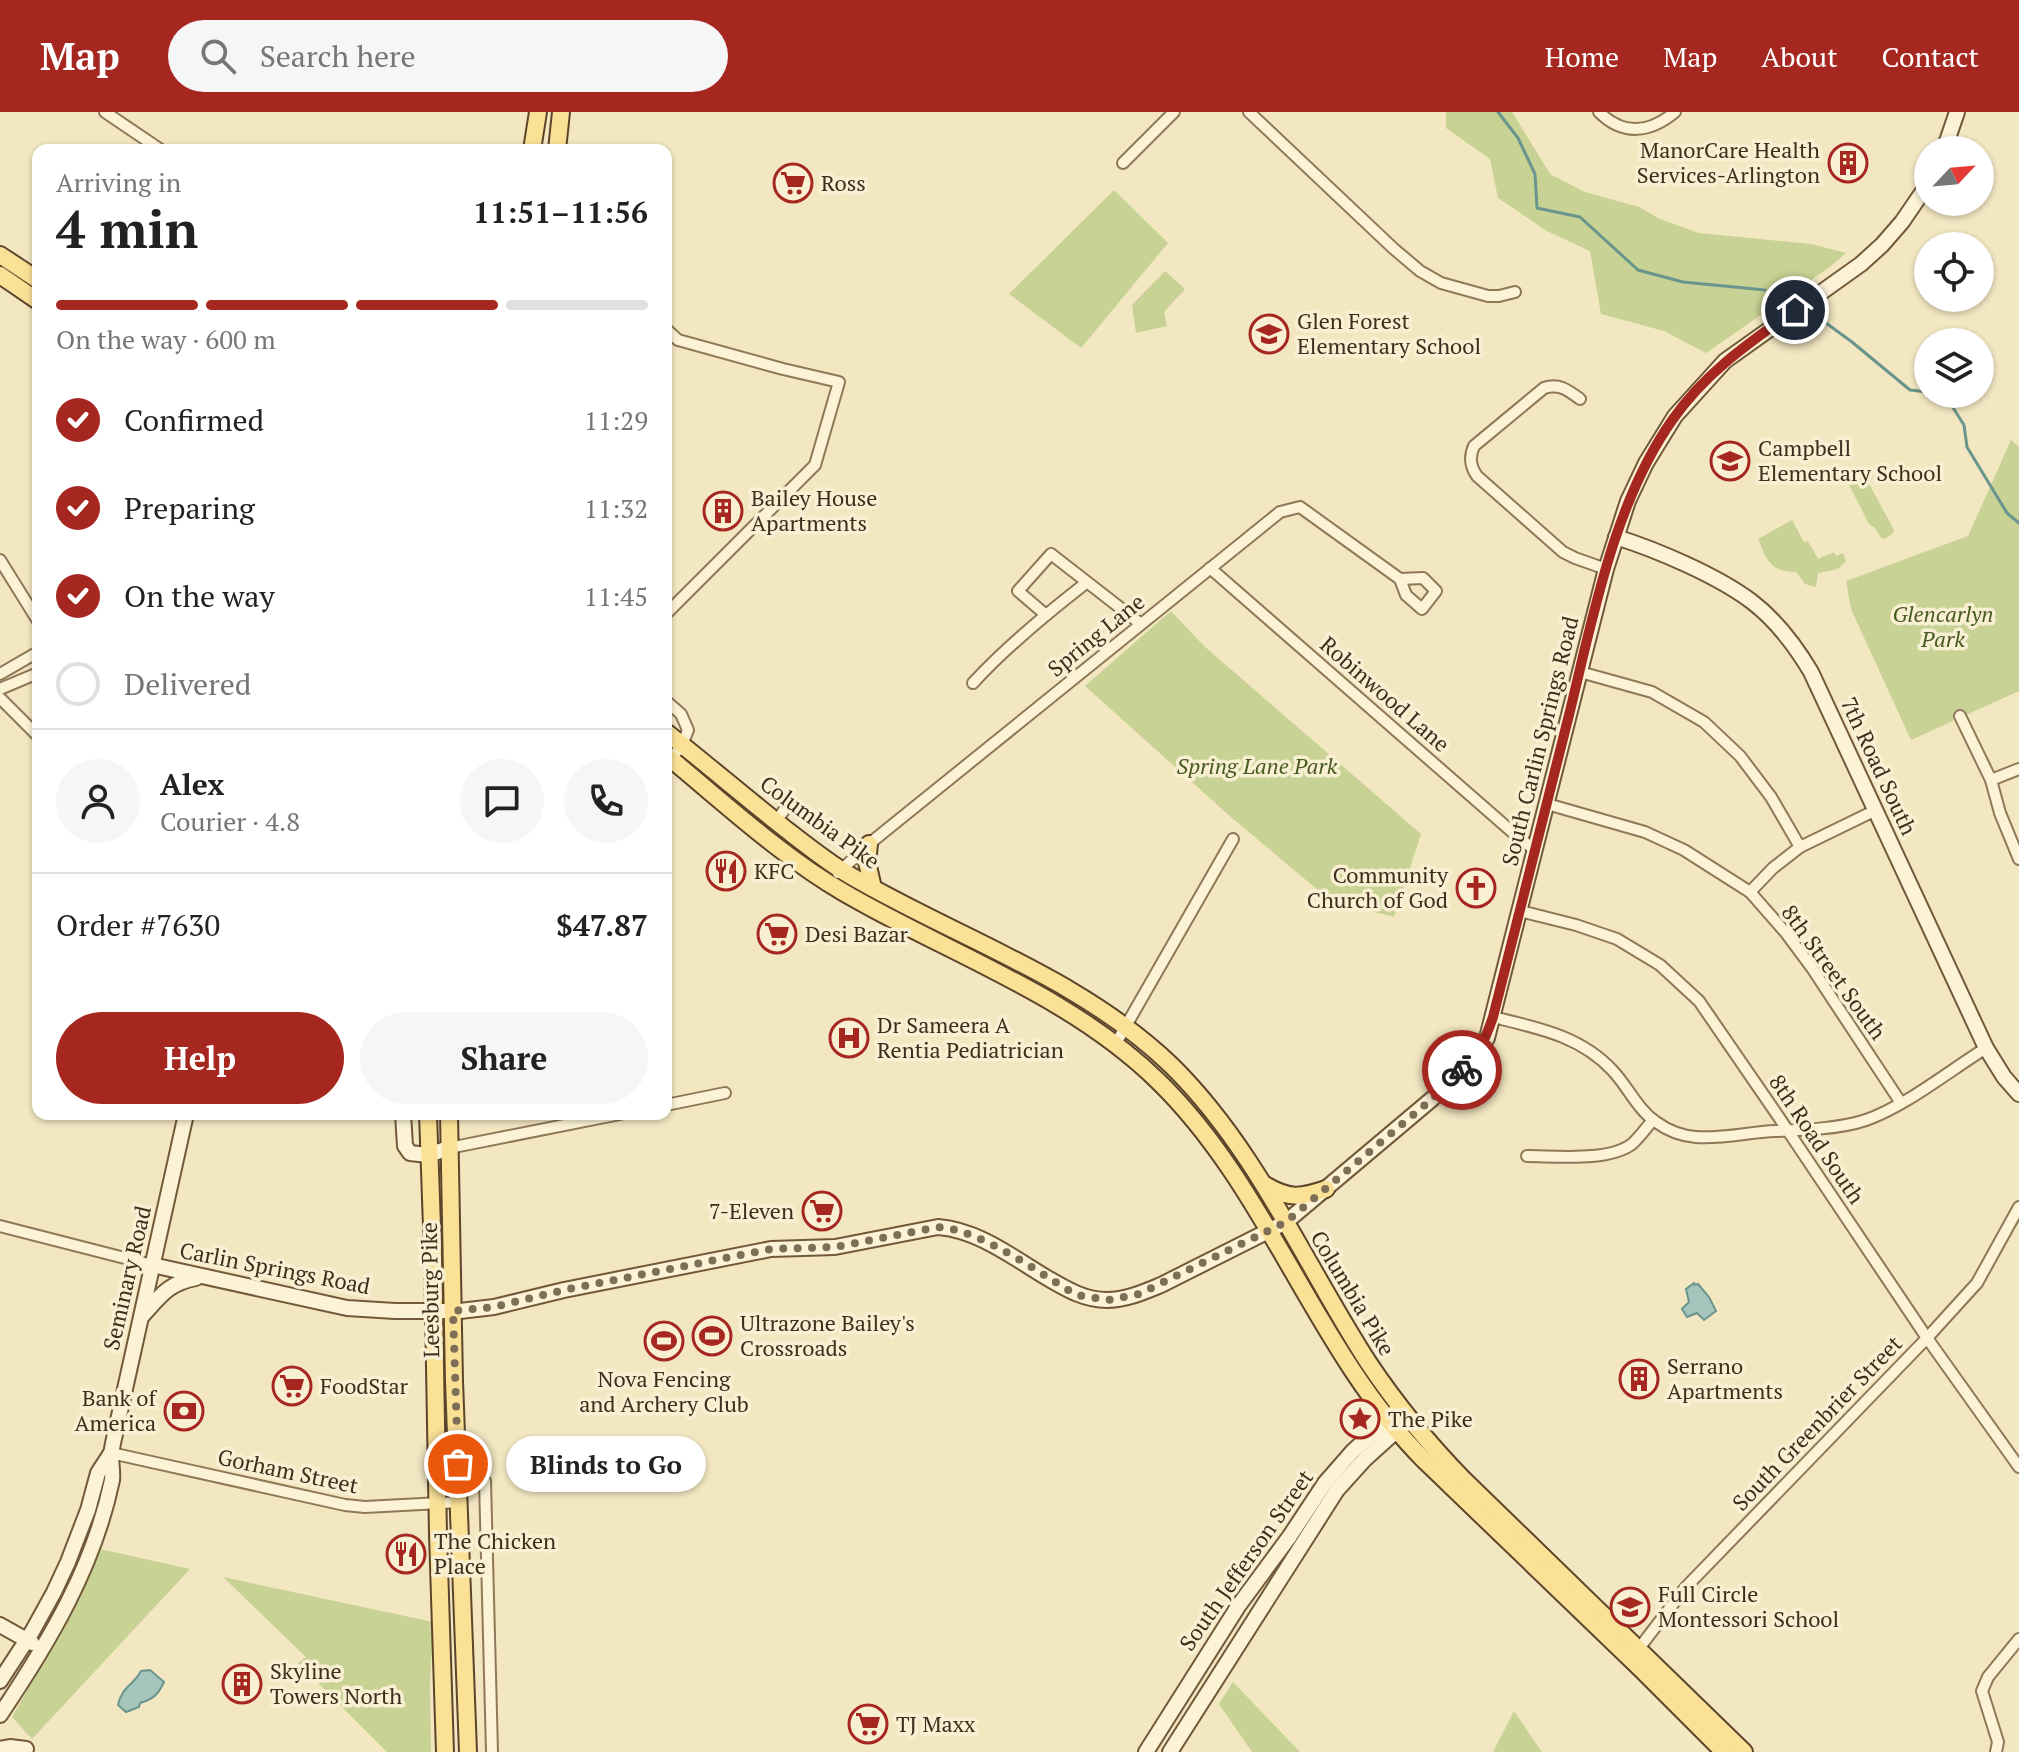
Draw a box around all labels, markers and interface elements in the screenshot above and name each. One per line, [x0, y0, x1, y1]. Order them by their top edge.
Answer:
search box [168, 20, 728, 92]
text: Map [40, 31, 120, 81]
icon: search [196, 34, 240, 78]
text: Search here [260, 36, 416, 76]
text: Home [1545, 38, 1619, 75]
text: Map [1663, 38, 1717, 75]
text: About [1761, 38, 1838, 75]
text: Contact [1882, 38, 1979, 75]
place label: ManorCare Health Services-Arlington [1637, 135, 1820, 189]
north arrow [1914, 136, 1994, 216]
map controls [1914, 136, 1994, 408]
building icon: ManorCare Health Services-Arlington [1827, 142, 1869, 184]
supermarket icon: Ross [772, 162, 814, 204]
text: Arriving in [56, 165, 181, 199]
place label: Ross [821, 168, 866, 197]
text: 11:51–11:56 [473, 192, 648, 232]
text: 4 min [56, 194, 198, 263]
button: locate [1914, 232, 1994, 312]
pin [1761, 276, 1829, 344]
icon: home [1773, 288, 1817, 332]
place label: Glen Forest Elementary School [1297, 306, 1481, 360]
school or university icon: Glen Forest Elementary School [1248, 313, 1290, 355]
text: On the way · 600 m [56, 322, 276, 356]
button: layers [1914, 328, 1994, 408]
icon: check [56, 398, 100, 442]
text: Confirmed [124, 400, 264, 440]
text: 11:29 [584, 403, 648, 437]
place label: Campbell Elementary School [1758, 433, 1942, 487]
school or university icon: Campbell Elementary School [1709, 440, 1751, 482]
place label: Bailey House Apartments [751, 483, 877, 537]
icon: check [56, 486, 100, 530]
text: Preparing [124, 488, 255, 528]
building icon: Bailey House Apartments [702, 490, 744, 532]
text: 11:32 [584, 491, 648, 525]
icon: check [56, 574, 100, 618]
text: On the way [124, 576, 275, 616]
text: 11:45 [584, 579, 648, 613]
street label: Spring Lane [1041, 587, 1150, 683]
park label: Glencarlyn Park [1892, 599, 1994, 653]
street label: South Carlin Springs Road [1494, 613, 1585, 869]
street label: Robinwood Lane [1315, 629, 1456, 758]
text: Delivered [124, 664, 251, 704]
street label: 7th Road South [1835, 692, 1924, 840]
park label: Spring Lane Park [1177, 751, 1338, 780]
button: person [56, 759, 140, 843]
button: chat [460, 759, 544, 843]
button: phone [564, 759, 648, 843]
text: Alex [160, 764, 224, 804]
street label: Columbia Pike [755, 768, 886, 875]
text: Courier · 4.8 [160, 804, 300, 838]
restaurant icon: KFC [705, 850, 747, 892]
place label: KFC [754, 856, 794, 885]
place label: Community Church of God [1307, 860, 1449, 914]
church icon: Community Church of God [1455, 867, 1497, 909]
street label: 8th Street South [1776, 899, 1893, 1045]
text: Order #7630 [56, 905, 220, 945]
text: $47.87 [556, 905, 648, 945]
supermarket icon: Desi Bazar [756, 913, 798, 955]
place label: Desi Bazar [805, 919, 909, 948]
place label: Dr Sameera A Rentia Pediatrician [877, 1010, 1064, 1064]
button: Help [56, 1012, 344, 1104]
button: Share [360, 1012, 648, 1104]
hospital icon: Dr Sameera A Rentia Pediatrician [828, 1017, 870, 1059]
courier [1422, 1030, 1502, 1110]
icon: bike [1440, 1048, 1484, 1092]
street label: 8th Road South [1763, 1068, 1871, 1209]
supermarket icon: 7-Eleven [801, 1190, 843, 1232]
place label: 7-Eleven [709, 1196, 794, 1225]
street label: Seminary Road [96, 1203, 157, 1353]
street label: Leesburg Pike [414, 1222, 445, 1358]
street label: Columbia Pike [1305, 1225, 1402, 1361]
street label: Carlin Springs Road [177, 1235, 373, 1300]
place label: Ultrazone Bailey's Crossroads [740, 1308, 915, 1362]
sports icon: Ultrazone Bailey's Crossroads [691, 1315, 733, 1357]
sports icon: Nova Fencing and Archery Club [643, 1320, 685, 1362]
street label: South Greenbrier Street [1725, 1329, 1908, 1516]
place label: Serrano Apartments [1667, 1351, 1783, 1405]
building icon: Serrano Apartments [1618, 1358, 1660, 1400]
place label: Nova Fencing and Archery Club [579, 1364, 749, 1418]
supermarket icon: FoodStar [271, 1365, 313, 1407]
place label: FoodStar [320, 1371, 409, 1400]
place label: Bank of America [74, 1383, 157, 1437]
bank icon: Bank of America [163, 1390, 205, 1432]
place icon: The Pike [1339, 1398, 1381, 1440]
place label: The Pike [1388, 1404, 1473, 1433]
pin [424, 1430, 492, 1498]
callout: Blinds to Go [506, 1436, 706, 1492]
street label: Gorham Street [215, 1441, 361, 1500]
icon: bag [436, 1442, 480, 1486]
text: Blinds to Go [530, 1447, 682, 1481]
street label: South Jefferson Street [1172, 1464, 1319, 1656]
place label: The Chicken Place [434, 1526, 556, 1580]
restaurant icon: The Chicken Place [385, 1533, 427, 1575]
place label: Full Circle Montessori School [1658, 1579, 1839, 1633]
school or university icon: Full Circle Montessori School [1609, 1586, 1651, 1628]
place label: Skyline Towers North [270, 1656, 402, 1710]
building icon: Skyline Towers North [221, 1663, 263, 1705]
supermarket icon: TJ Maxx [847, 1703, 889, 1745]
place label: TJ Maxx [896, 1709, 976, 1738]

